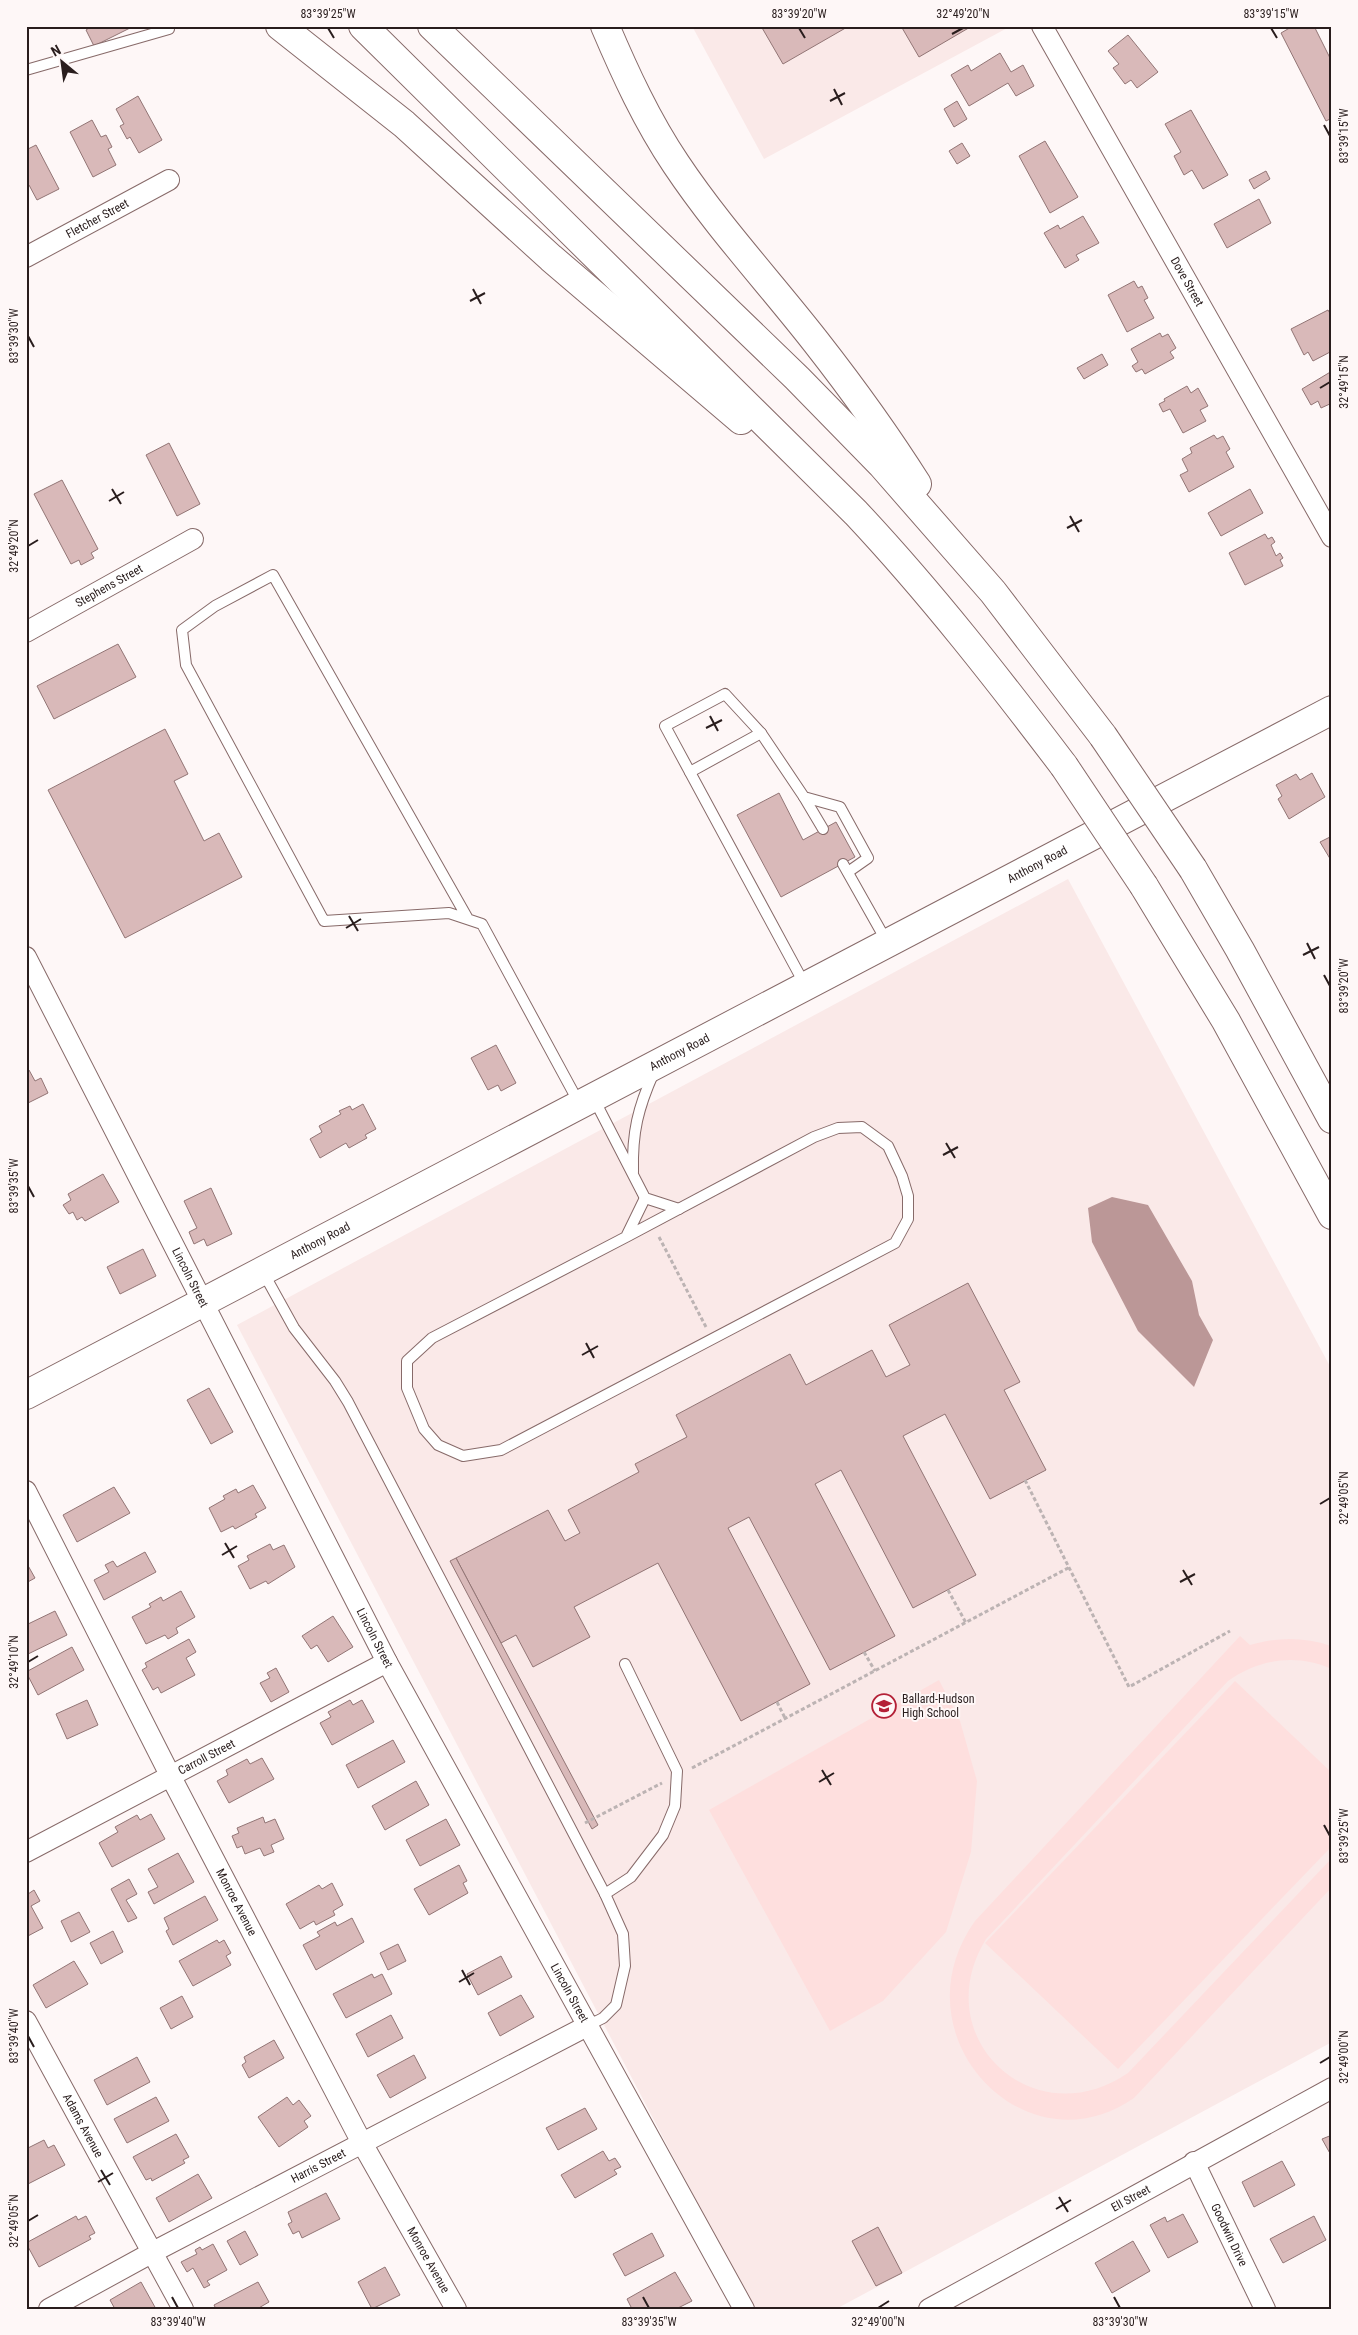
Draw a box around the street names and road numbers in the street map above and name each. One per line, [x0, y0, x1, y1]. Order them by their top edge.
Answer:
street label: Fletcher Street [63, 196, 132, 241]
street label: Dove Street [1168, 255, 1207, 309]
street label: Stephens Street [73, 561, 146, 610]
street label: Anthony Road [1005, 843, 1070, 886]
street label: Anthony Road [647, 1031, 712, 1074]
street label: Anthony Road [288, 1219, 352, 1262]
street label: Lincoln Street [169, 1245, 211, 1310]
street label: Lincoln Street [354, 1606, 396, 1671]
street label: Carroll Street [176, 1736, 238, 1778]
street label: Monroe Avenue [213, 1867, 260, 1938]
street label: Lincoln Street [548, 1961, 592, 2025]
street label: Adams Avenue [60, 2091, 106, 2160]
street label: Harris Street [289, 2146, 348, 2186]
street label: Ell Street [1109, 2182, 1153, 2215]
street label: Goodwin Drive [1208, 2201, 1251, 2269]
street label: Monroe Avenue [404, 2225, 453, 2296]

